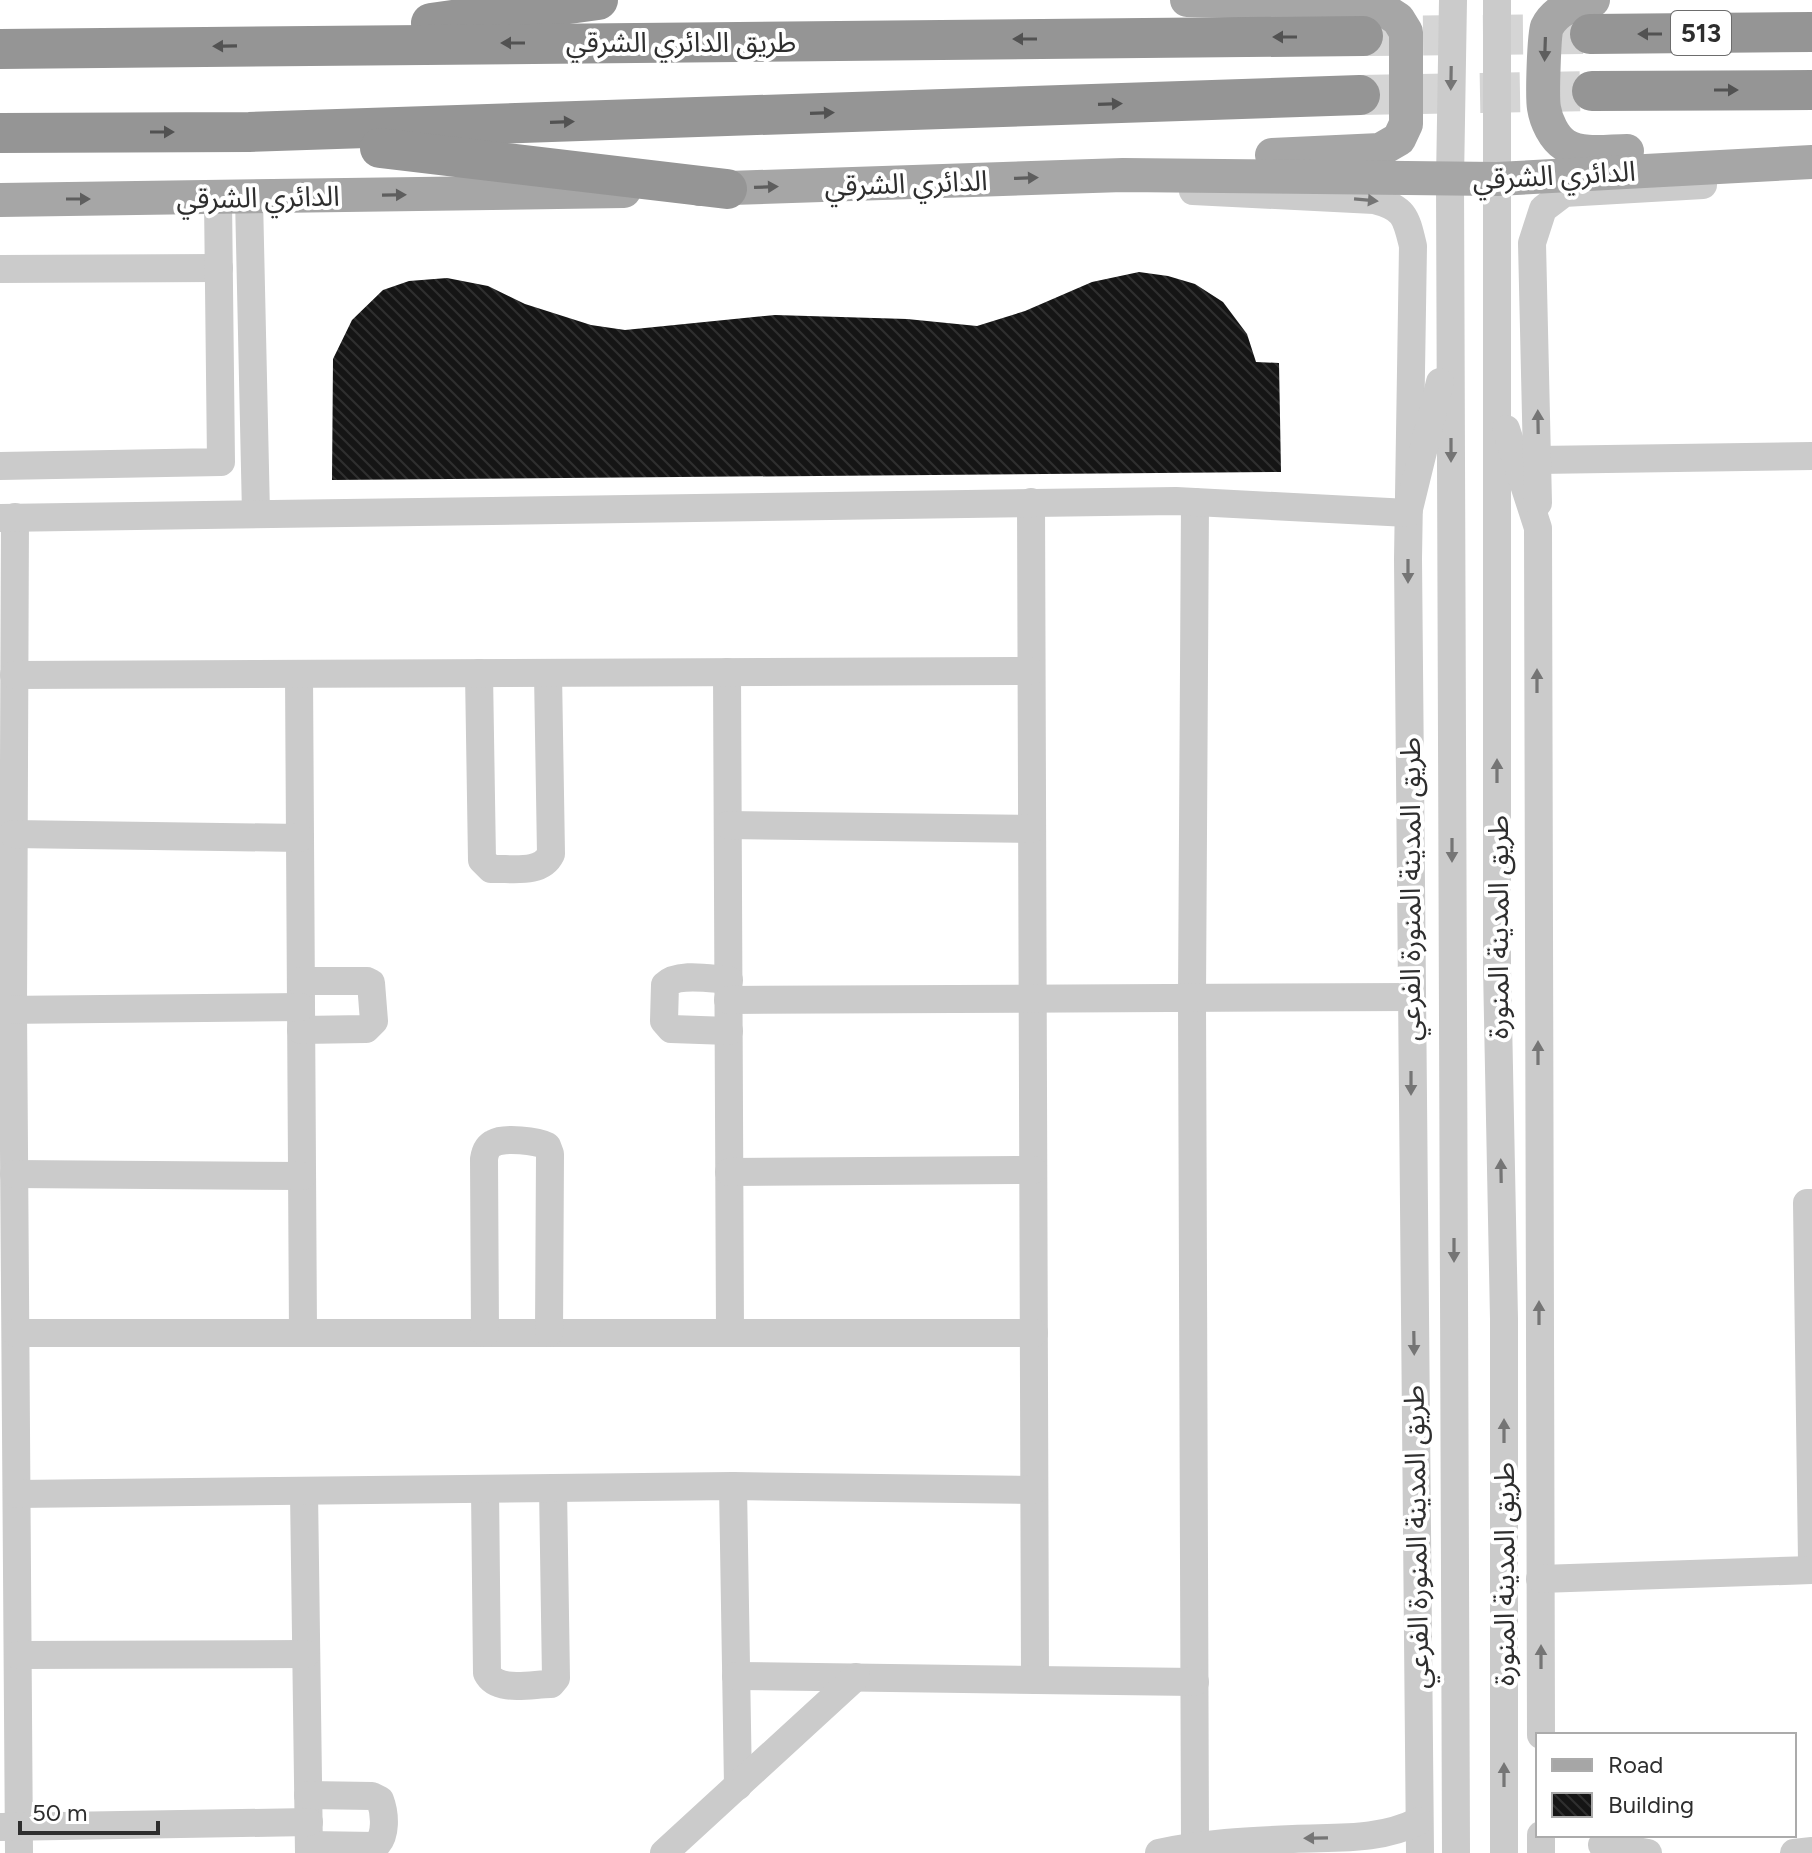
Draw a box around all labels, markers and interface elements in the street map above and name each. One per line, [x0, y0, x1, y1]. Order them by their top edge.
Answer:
road number: 513 [1671, 11, 1731, 55]
street label: طريق الدائري الشرقي [566, 25, 796, 63]
one-way arrow [1637, 27, 1662, 40]
one-way arrow [1272, 30, 1297, 43]
one-way arrow [1012, 33, 1037, 45]
one-way arrow [500, 37, 525, 49]
one-way arrow [1539, 37, 1552, 62]
one-way arrow [212, 40, 237, 52]
one-way arrow [1445, 66, 1458, 91]
one-way arrow [1714, 84, 1739, 96]
one-way arrow [1098, 97, 1123, 110]
one-way arrow [810, 107, 835, 120]
one-way arrow [550, 115, 575, 128]
one-way arrow [150, 126, 175, 139]
street label: الدائري الشرقي [1472, 154, 1637, 201]
street label: الدائري الشرقي [824, 163, 988, 207]
one-way arrow [1014, 172, 1039, 185]
street label: الدائري الشرقي [176, 179, 340, 220]
one-way arrow [754, 181, 779, 194]
one-way arrow [382, 189, 407, 201]
one-way arrow [66, 193, 91, 205]
one-way arrow [1354, 194, 1379, 207]
one-way arrow [1531, 409, 1544, 434]
one-way arrow [1445, 438, 1457, 463]
one-way arrow [1402, 559, 1415, 584]
one-way arrow [1531, 668, 1543, 693]
street label: طريق المدينة المنورة الفرعي [1393, 737, 1431, 1041]
one-way arrow [1491, 758, 1503, 783]
street label: طريق المدينة المنورة [1481, 815, 1516, 1039]
one-way arrow [1446, 838, 1459, 863]
one-way arrow [1532, 1040, 1544, 1065]
one-way arrow [1405, 1071, 1417, 1096]
one-way arrow [1495, 1158, 1507, 1183]
one-way arrow [1448, 1238, 1460, 1263]
one-way arrow [1533, 1300, 1545, 1325]
one-way arrow [1408, 1331, 1420, 1356]
street label: طريق المدينة المنورة الفرعي [1396, 1385, 1440, 1689]
one-way arrow [1498, 1418, 1510, 1443]
street label: طريق المدينة المنورة [1487, 1462, 1522, 1686]
one-way arrow [1534, 1644, 1547, 1669]
legend [1536, 1733, 1796, 1837]
text: Road [1608, 1750, 1663, 1779]
one-way arrow [1498, 1762, 1510, 1787]
scale bar [20, 1785, 158, 1835]
text: Building [1608, 1790, 1694, 1819]
text: 50 m [32, 1798, 88, 1827]
one-way arrow [1303, 1832, 1328, 1845]

